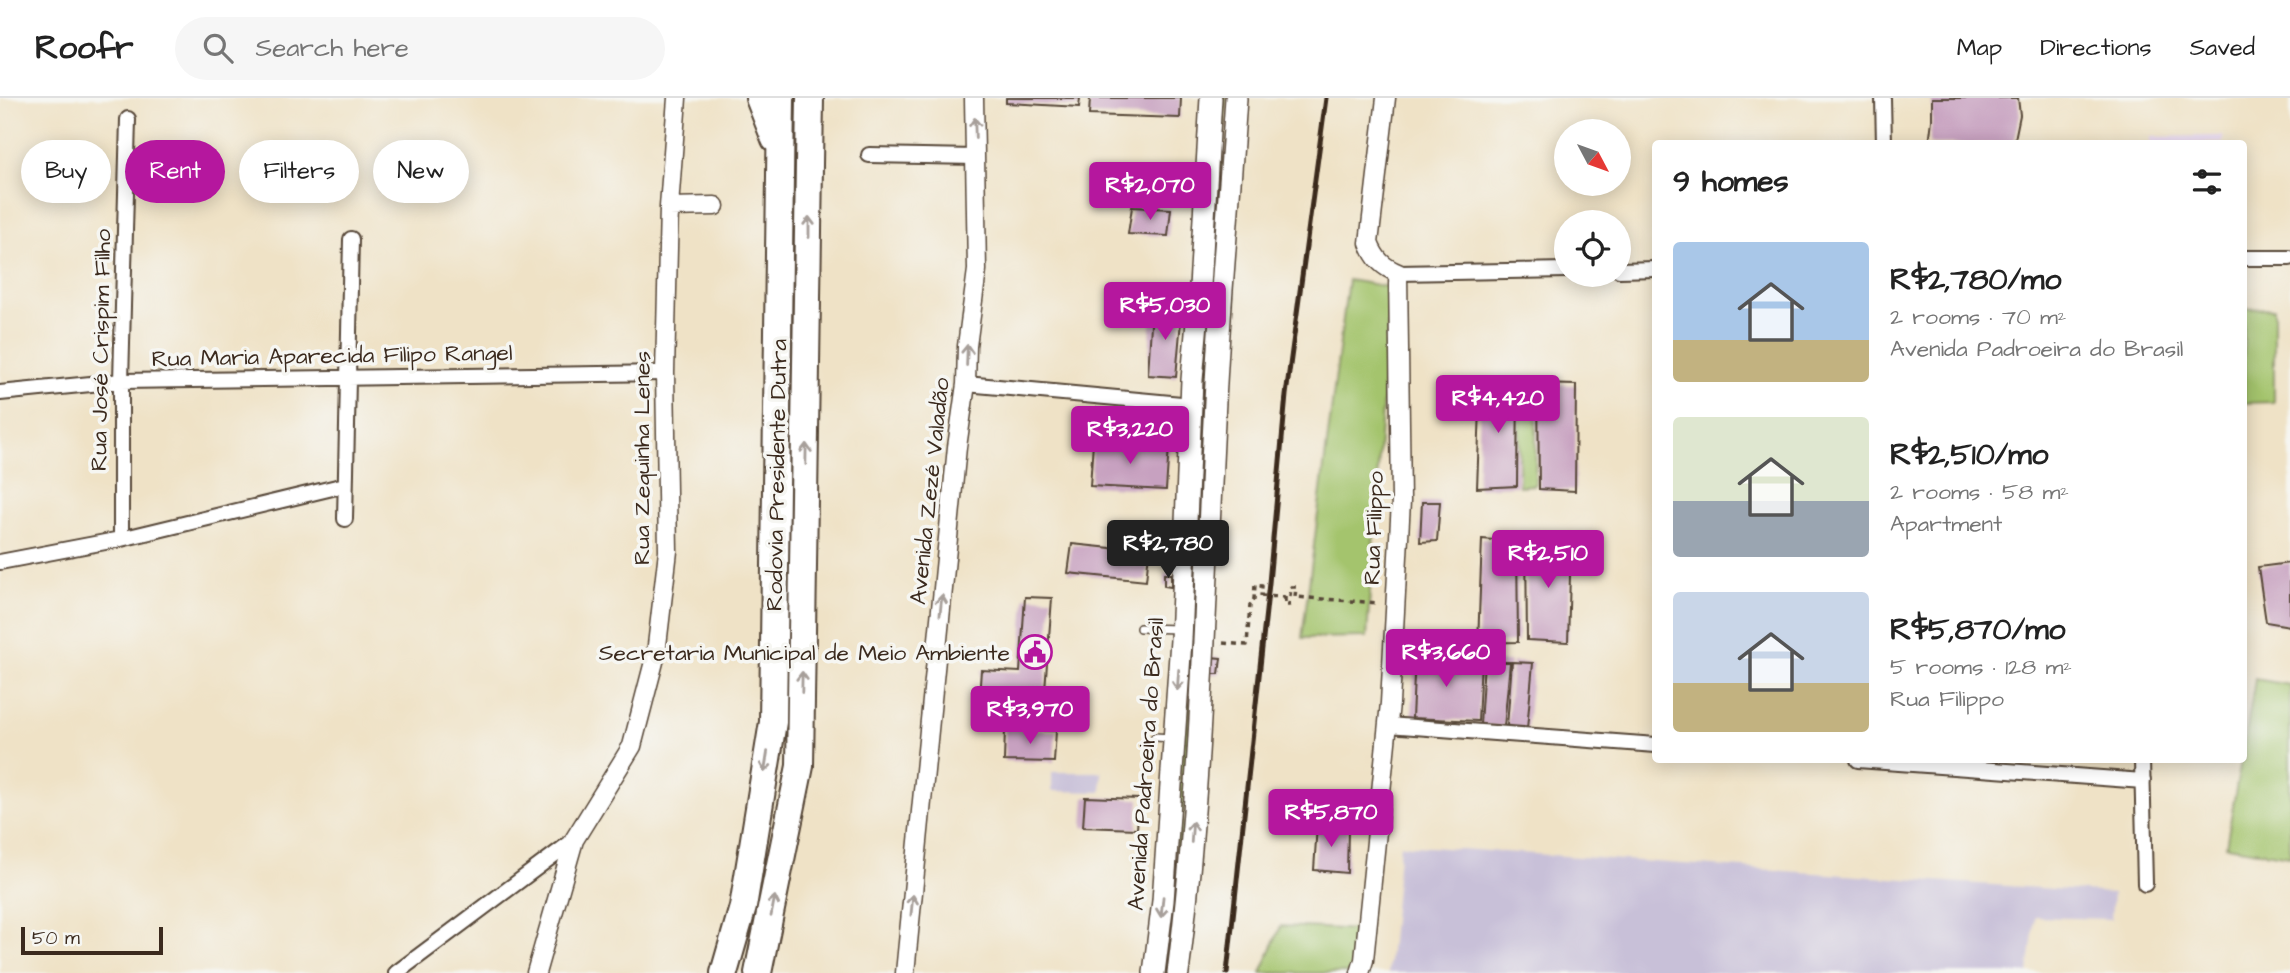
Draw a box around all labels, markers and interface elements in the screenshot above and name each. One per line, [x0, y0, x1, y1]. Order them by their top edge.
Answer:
search box [175, 17, 665, 80]
text: Roofr [35, 25, 133, 71]
icon: search [199, 29, 237, 67]
text: Search here [255, 30, 409, 66]
text: Map [1957, 31, 2002, 65]
text: Directions [2040, 31, 2152, 65]
text: Saved [2190, 31, 2255, 65]
one-way arrow [969, 117, 982, 140]
north arrow [1554, 119, 1631, 196]
map controls [1554, 119, 1631, 287]
chip: Buy [21, 140, 111, 203]
chip: Rent [125, 140, 225, 203]
chip: Filters [239, 140, 359, 203]
chip: New [373, 140, 469, 203]
text: 9 homes [1673, 161, 1788, 203]
pin: R$2,070 [1085, 162, 1215, 222]
icon: filters [2188, 163, 2226, 201]
text: R$2,070 [1105, 169, 1195, 201]
button: locate [1554, 210, 1631, 287]
one-way arrow [803, 215, 816, 238]
street label: Rua José Crispim Filho [83, 229, 119, 471]
text: R$2,780/mo [1890, 259, 2061, 301]
icon: home [1729, 270, 1813, 354]
pin: R$5,030 [1100, 282, 1230, 342]
text: R$5,030 [1120, 289, 1210, 321]
text: 2 rooms · 70 m² [1890, 301, 2066, 333]
text: Avenida Padroeira do Brasil [1890, 333, 2183, 365]
street label: Rua Maria Aparecida Filipo Rangel [151, 337, 513, 376]
street label: Rodovia Presidente Dutra [759, 338, 795, 611]
one-way arrow [960, 344, 973, 367]
street label: Rua Zequinha Lenes [626, 351, 658, 565]
street label: Avenida Zezé Valadão [902, 376, 958, 606]
pin: R$4,420 [1433, 376, 1563, 435]
text: R$4,420 [1452, 382, 1544, 414]
pin: R$3,220 [1065, 406, 1195, 466]
text: R$3,220 [1087, 413, 1173, 445]
text: R$2,510/mo [1890, 434, 2048, 476]
one-way arrow [799, 443, 812, 466]
icon: home [1729, 445, 1813, 529]
street label: Rua Filippo [1356, 470, 1392, 586]
text: 2 rooms · 58 m² [1890, 476, 2069, 508]
text: Apartment [1890, 508, 2002, 540]
pin: R$2,780 [1103, 520, 1233, 580]
text: R$2,780 [1123, 527, 1213, 559]
pin: R$2,510 [1483, 531, 1613, 590]
text: R$2,510 [1508, 537, 1588, 569]
one-way arrow [935, 595, 948, 617]
text: R$5,870/mo [1890, 609, 2065, 651]
street label: Avenida Padroeira do Brasil [1120, 617, 1172, 912]
icon: home [1729, 620, 1813, 704]
pin: R$3,660 [1381, 630, 1511, 689]
public building icon: Secretaria Municipal de Meio Ambiente [1016, 633, 1054, 671]
text: R$3,660 [1402, 636, 1490, 668]
place label: Secretaria Municipal de Meio Ambiente [599, 637, 1010, 669]
text: 5 rooms · 128 m² [1890, 651, 2072, 683]
one-way arrow [1171, 668, 1184, 690]
one-way arrow [795, 670, 809, 693]
text: Rua Filippo [1890, 683, 2004, 715]
pin: R$3,970 [965, 686, 1095, 746]
text: R$3,970 [987, 693, 1073, 725]
one-way arrow [759, 750, 772, 773]
pin: R$5,870 [1266, 790, 1396, 849]
text: R$5,870 [1284, 796, 1378, 828]
one-way arrow [1185, 821, 1198, 844]
one-way arrow [906, 894, 919, 917]
one-way arrow [766, 895, 780, 918]
one-way arrow [1156, 895, 1169, 917]
scale bar [21, 924, 163, 956]
text: 50 m [32, 925, 80, 952]

